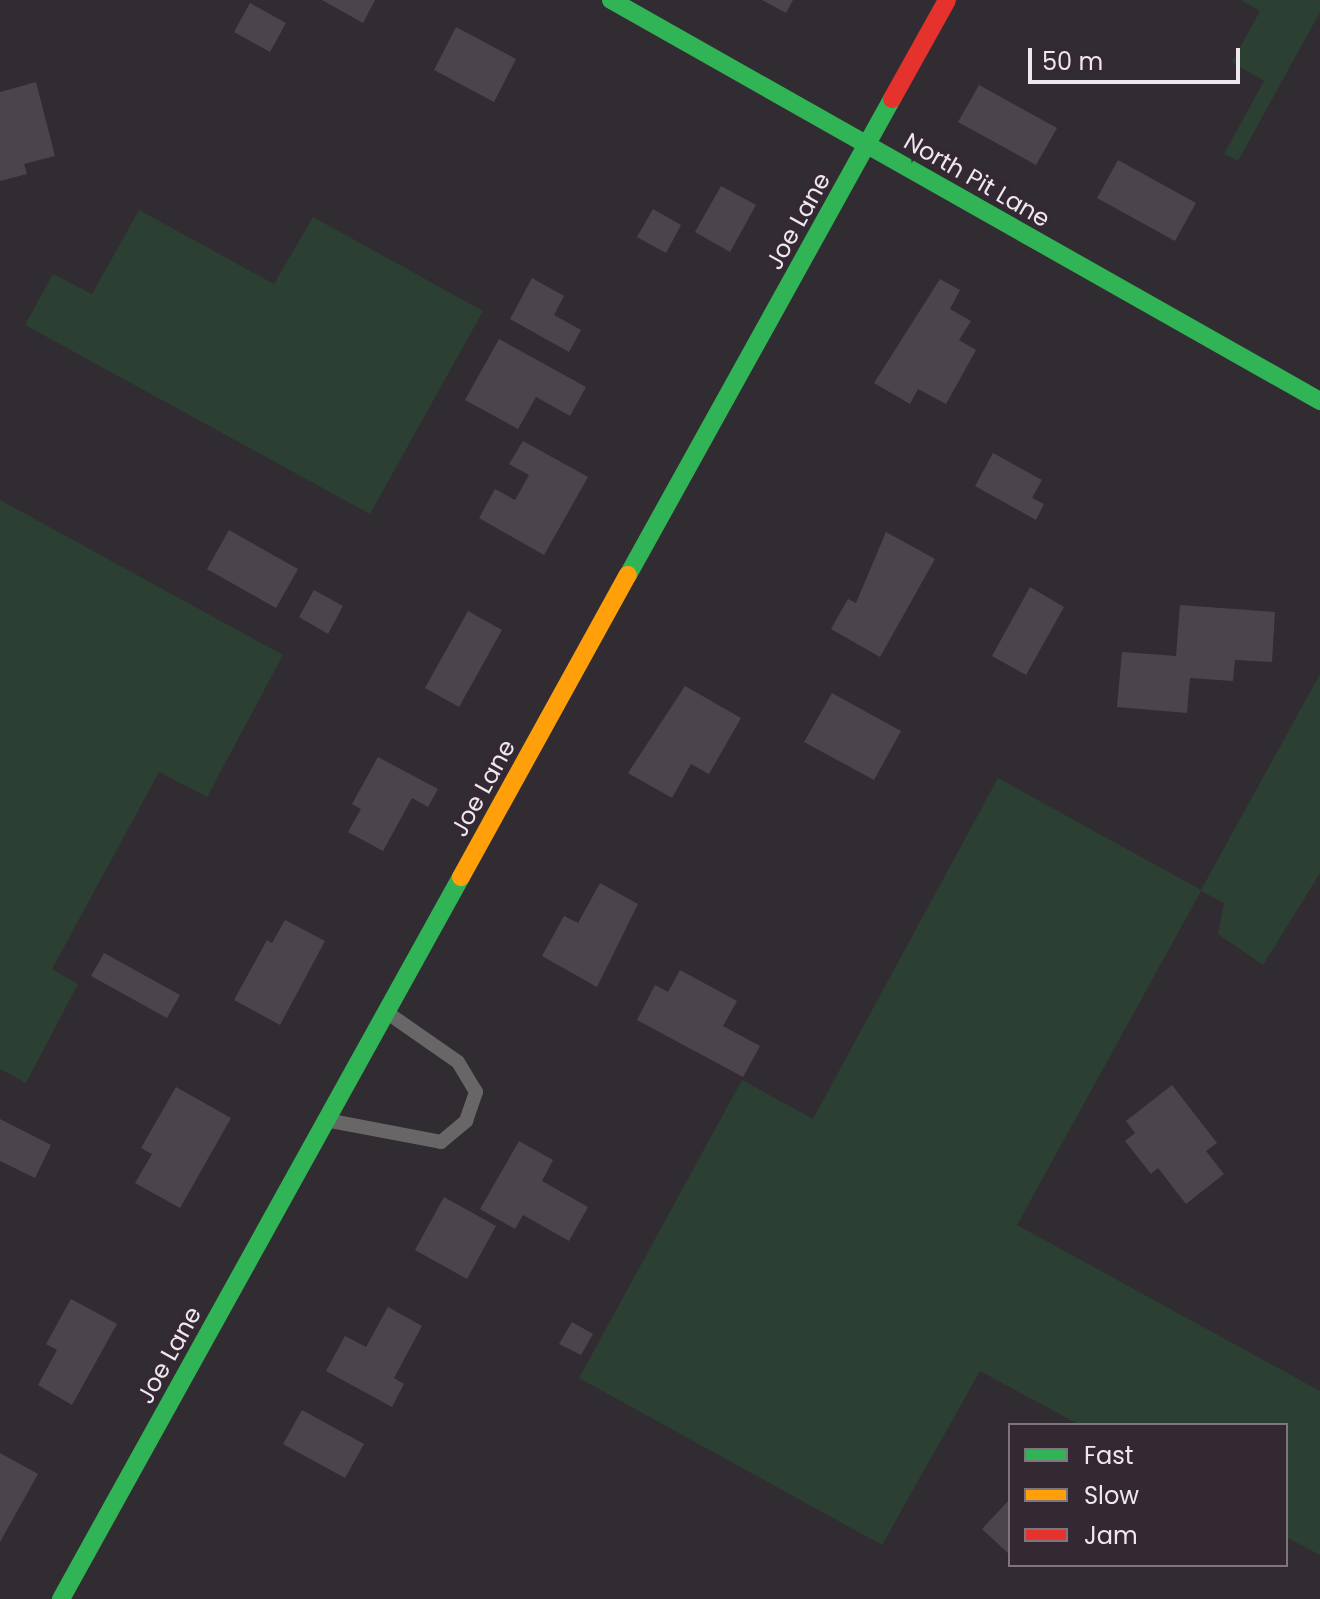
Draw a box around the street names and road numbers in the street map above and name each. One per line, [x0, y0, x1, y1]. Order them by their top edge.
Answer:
street label: North Pit Lane [899, 127, 1055, 233]
street label: Joe Lane [760, 168, 836, 274]
street label: Joe Lane [445, 735, 521, 841]
street label: Joe Lane [131, 1302, 207, 1408]

